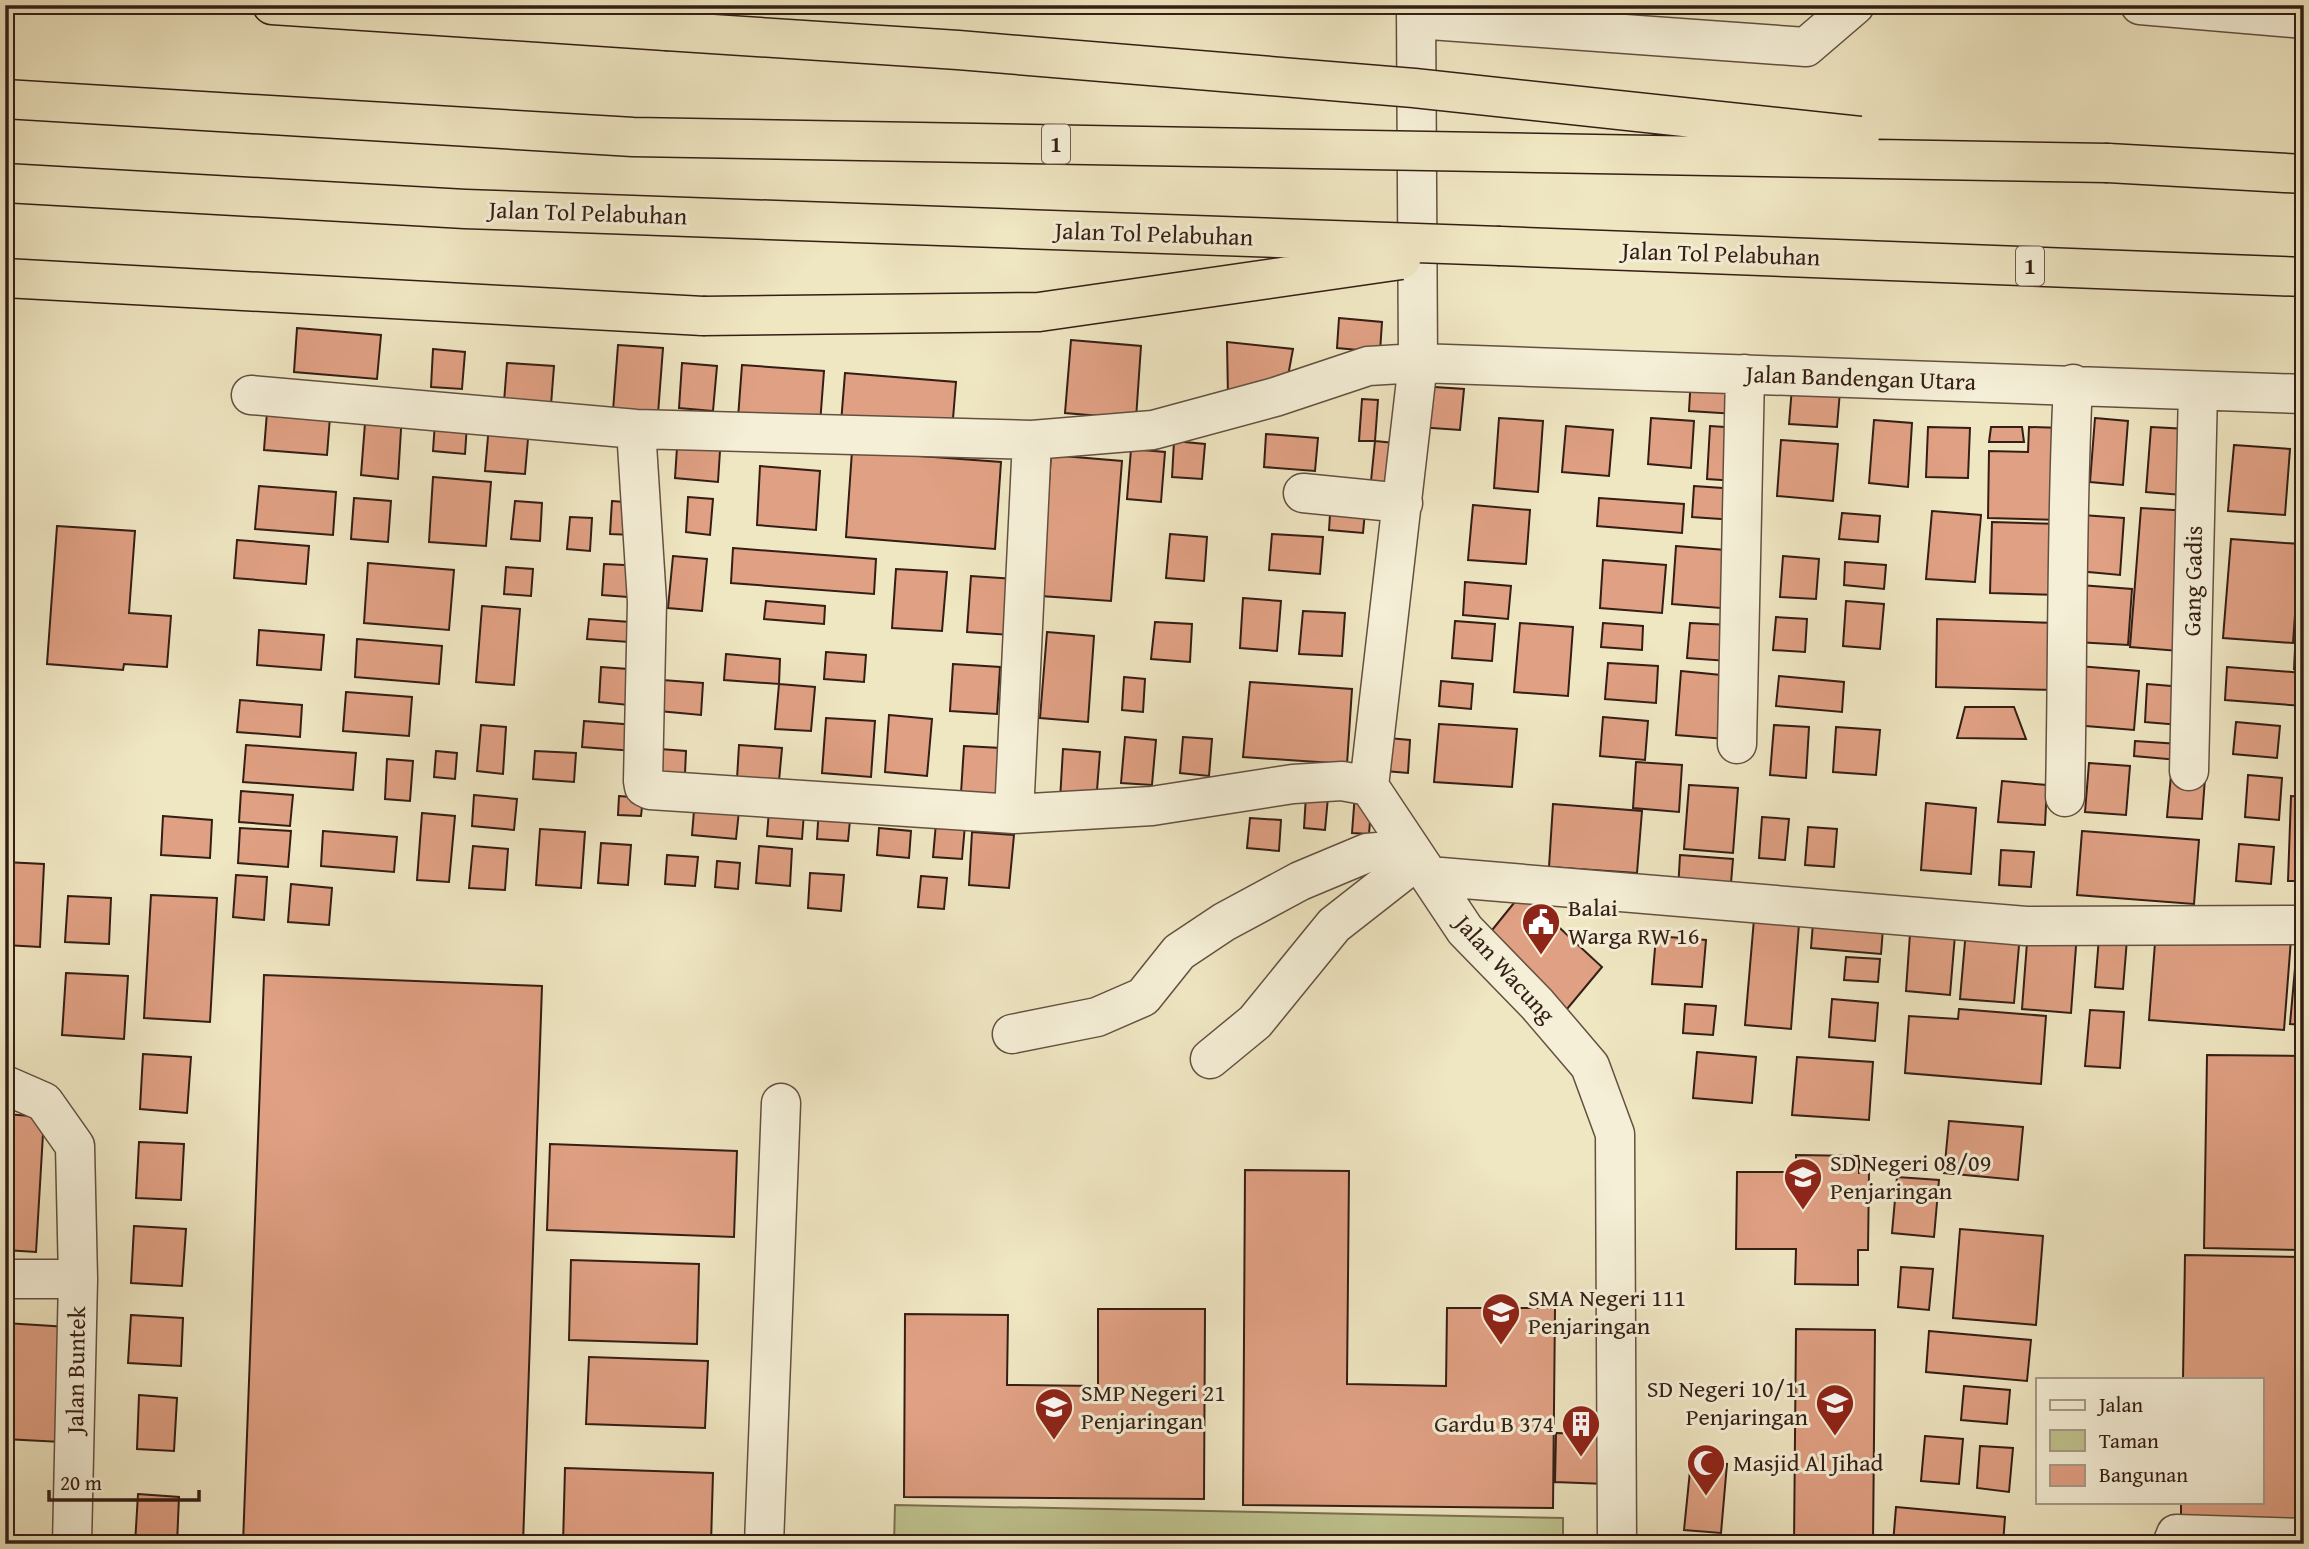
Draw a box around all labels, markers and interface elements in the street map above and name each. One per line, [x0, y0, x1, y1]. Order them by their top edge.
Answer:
road number: 1 [1042, 125, 1070, 164]
street label: Jalan Tol Pelabuhan [485, 191, 688, 233]
street label: Jalan Tol Pelabuhan [1051, 212, 1254, 254]
street label: Jalan Tol Pelabuhan [1618, 232, 1821, 274]
road number: 1 [2016, 246, 2044, 286]
street label: Jalan Bandengan Utara [1742, 356, 1977, 399]
street label: Gang Gadis [2174, 525, 2211, 637]
place label: Balai Warga RW 16 [1568, 890, 1699, 953]
public building icon: Balai Warga RW 16 [1520, 901, 1562, 956]
street label: Jalan Wacung [1445, 904, 1564, 1031]
place label: SD Negeri 08/09 Penjaringan [1830, 1145, 1991, 1208]
school or university icon: SD Negeri 08/09 Penjaringan [1782, 1156, 1824, 1211]
place label: SMA Negeri 111 Penjaringan [1528, 1280, 1686, 1343]
school or university icon: SMA Negeri 111 Penjaringan [1480, 1291, 1522, 1346]
street label: Jalan Buntek [57, 1305, 94, 1437]
place label: SD Negeri 10/11 Penjaringan [1647, 1371, 1809, 1434]
place label: SMP Negeri 21 Penjaringan [1081, 1375, 1226, 1438]
legend [2036, 1378, 2264, 1504]
school or university icon: SD Negeri 10/11 Penjaringan [1814, 1382, 1856, 1437]
school or university icon: SMP Negeri 21 Penjaringan [1033, 1386, 1075, 1441]
text: Jalan [2096, 1389, 2143, 1420]
building icon: Gardu B 374 [1560, 1403, 1602, 1458]
place label: Gardu B 374 [1434, 1406, 1554, 1441]
text: Taman [2099, 1425, 2159, 1456]
mosque icon: Masjid Al Jihad [1685, 1442, 1727, 1497]
place label: Masjid Al Jihad [1733, 1445, 1884, 1480]
scale bar [49, 1458, 200, 1502]
text: Bangunan [2099, 1459, 2188, 1490]
text: 20 m [60, 1467, 102, 1498]

